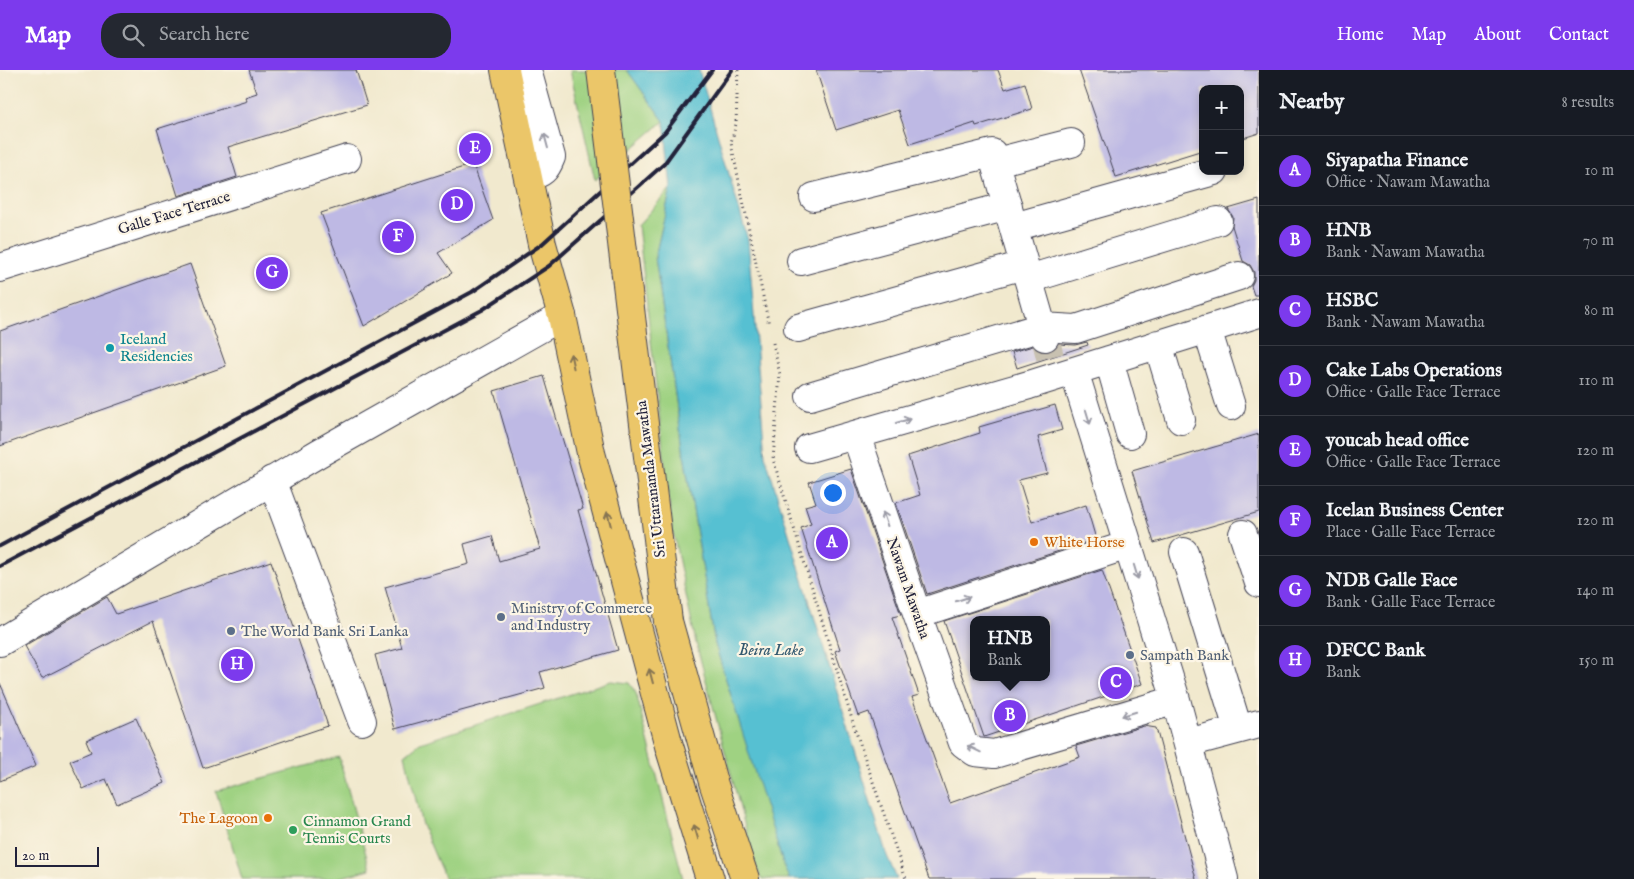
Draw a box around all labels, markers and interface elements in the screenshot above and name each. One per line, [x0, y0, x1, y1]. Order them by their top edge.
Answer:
search box [101, 13, 451, 58]
text: Map [25, 20, 71, 51]
icon: search [119, 21, 147, 49]
text: Search here [159, 23, 250, 47]
text: Home [1337, 24, 1384, 47]
text: Map [1412, 24, 1446, 47]
text: About [1474, 24, 1521, 47]
text: Contact [1549, 24, 1609, 47]
map controls [1199, 85, 1244, 175]
button: + [1199, 85, 1244, 130]
text: Nearby [1279, 89, 1344, 116]
text: 8 results [1562, 93, 1614, 113]
pin: E [459, 130, 491, 168]
button: − [1199, 130, 1244, 175]
one-way arrow [541, 134, 551, 150]
text: Siyapatha Finance [1326, 149, 1468, 173]
text: A [1290, 161, 1300, 181]
text: 10 m [1584, 161, 1614, 181]
text: Office · Nawam Mawatha [1326, 173, 1490, 193]
pin: D [441, 186, 473, 224]
street label: Galle Face Terrace [116, 187, 233, 239]
pin: F [382, 218, 414, 256]
text: HNB [1326, 219, 1371, 243]
text: B [1290, 231, 1300, 251]
text: 70 m [1583, 231, 1614, 251]
text: Bank · Nawam Mawatha [1326, 243, 1485, 263]
pin: G [256, 254, 288, 292]
text: HSBC [1326, 289, 1378, 313]
text: C [1289, 301, 1301, 321]
text: 80 m [1584, 301, 1614, 321]
text: Bank · Nawam Mawatha [1326, 313, 1485, 333]
place label: Iceland Residencies [120, 330, 193, 366]
marker: Iceland Residencies [104, 342, 116, 354]
one-way arrow [567, 354, 576, 370]
text: Cake Labs Operations [1326, 359, 1502, 383]
text: D [1289, 371, 1301, 391]
text: 110 m [1578, 371, 1614, 391]
text: Office · Galle Face Terrace [1326, 383, 1501, 403]
street label: Sri Uttarananda Mawatha [632, 399, 670, 559]
one-way arrow [1084, 409, 1093, 425]
one-way arrow [895, 416, 911, 425]
text: youcab head office [1326, 429, 1469, 453]
text: E [1289, 441, 1301, 461]
text: 120 m [1577, 441, 1614, 461]
text: Office · Galle Face Terrace [1326, 453, 1501, 473]
your location [820, 480, 846, 506]
text: Icelan Business Center [1326, 499, 1504, 523]
one-way arrow [879, 511, 889, 527]
text: F [1290, 511, 1300, 531]
text: 120 m [1577, 511, 1614, 531]
one-way arrow [603, 512, 613, 528]
text: Place · Galle Face Terrace [1326, 523, 1495, 543]
pin: A [816, 524, 848, 562]
place label: White Horse [1044, 533, 1125, 552]
street label: Nawam Mawatha [882, 535, 934, 642]
marker: White Horse [1028, 536, 1040, 548]
one-way arrow [1132, 564, 1142, 580]
text: NDB Galle Face [1326, 569, 1458, 593]
text: G [1289, 581, 1301, 601]
text: 140 m [1576, 581, 1614, 601]
text: Bank · Galle Face Terrace [1326, 593, 1495, 613]
one-way arrow [955, 594, 970, 603]
place label: Ministry of Commerce and Industry [511, 599, 652, 635]
marker: Ministry of Commerce and Industry [495, 611, 507, 623]
popup [970, 616, 1050, 681]
place label: The World Bank Sri Lanka [241, 622, 409, 641]
marker: The World Bank Sri Lanka [225, 625, 237, 637]
text: HNB [987, 627, 1033, 651]
text: DFCC Bank [1326, 639, 1425, 663]
water label: Beira Lake [738, 641, 804, 661]
pin: H [221, 646, 253, 684]
place label: Sampath Bank [1140, 646, 1230, 665]
marker: Sampath Bank [1124, 649, 1136, 661]
text: Bank [987, 651, 1022, 671]
text: H [1288, 651, 1302, 671]
text: 150 m [1579, 651, 1614, 671]
text: Bank [1326, 663, 1361, 683]
pin: C [1100, 664, 1132, 702]
one-way arrow [645, 669, 655, 685]
pin: B [994, 697, 1026, 735]
one-way arrow [1122, 709, 1138, 719]
one-way arrow [966, 744, 981, 754]
place label: The Lagoon [180, 809, 258, 828]
marker: The Lagoon [262, 812, 274, 824]
place label: Cinnamon Grand Tennis Courts [303, 812, 412, 848]
marker: Cinnamon Grand Tennis Courts [287, 824, 299, 836]
one-way arrow [690, 825, 700, 841]
scale bar [15, 844, 99, 867]
text: 20 m [22, 847, 49, 865]

